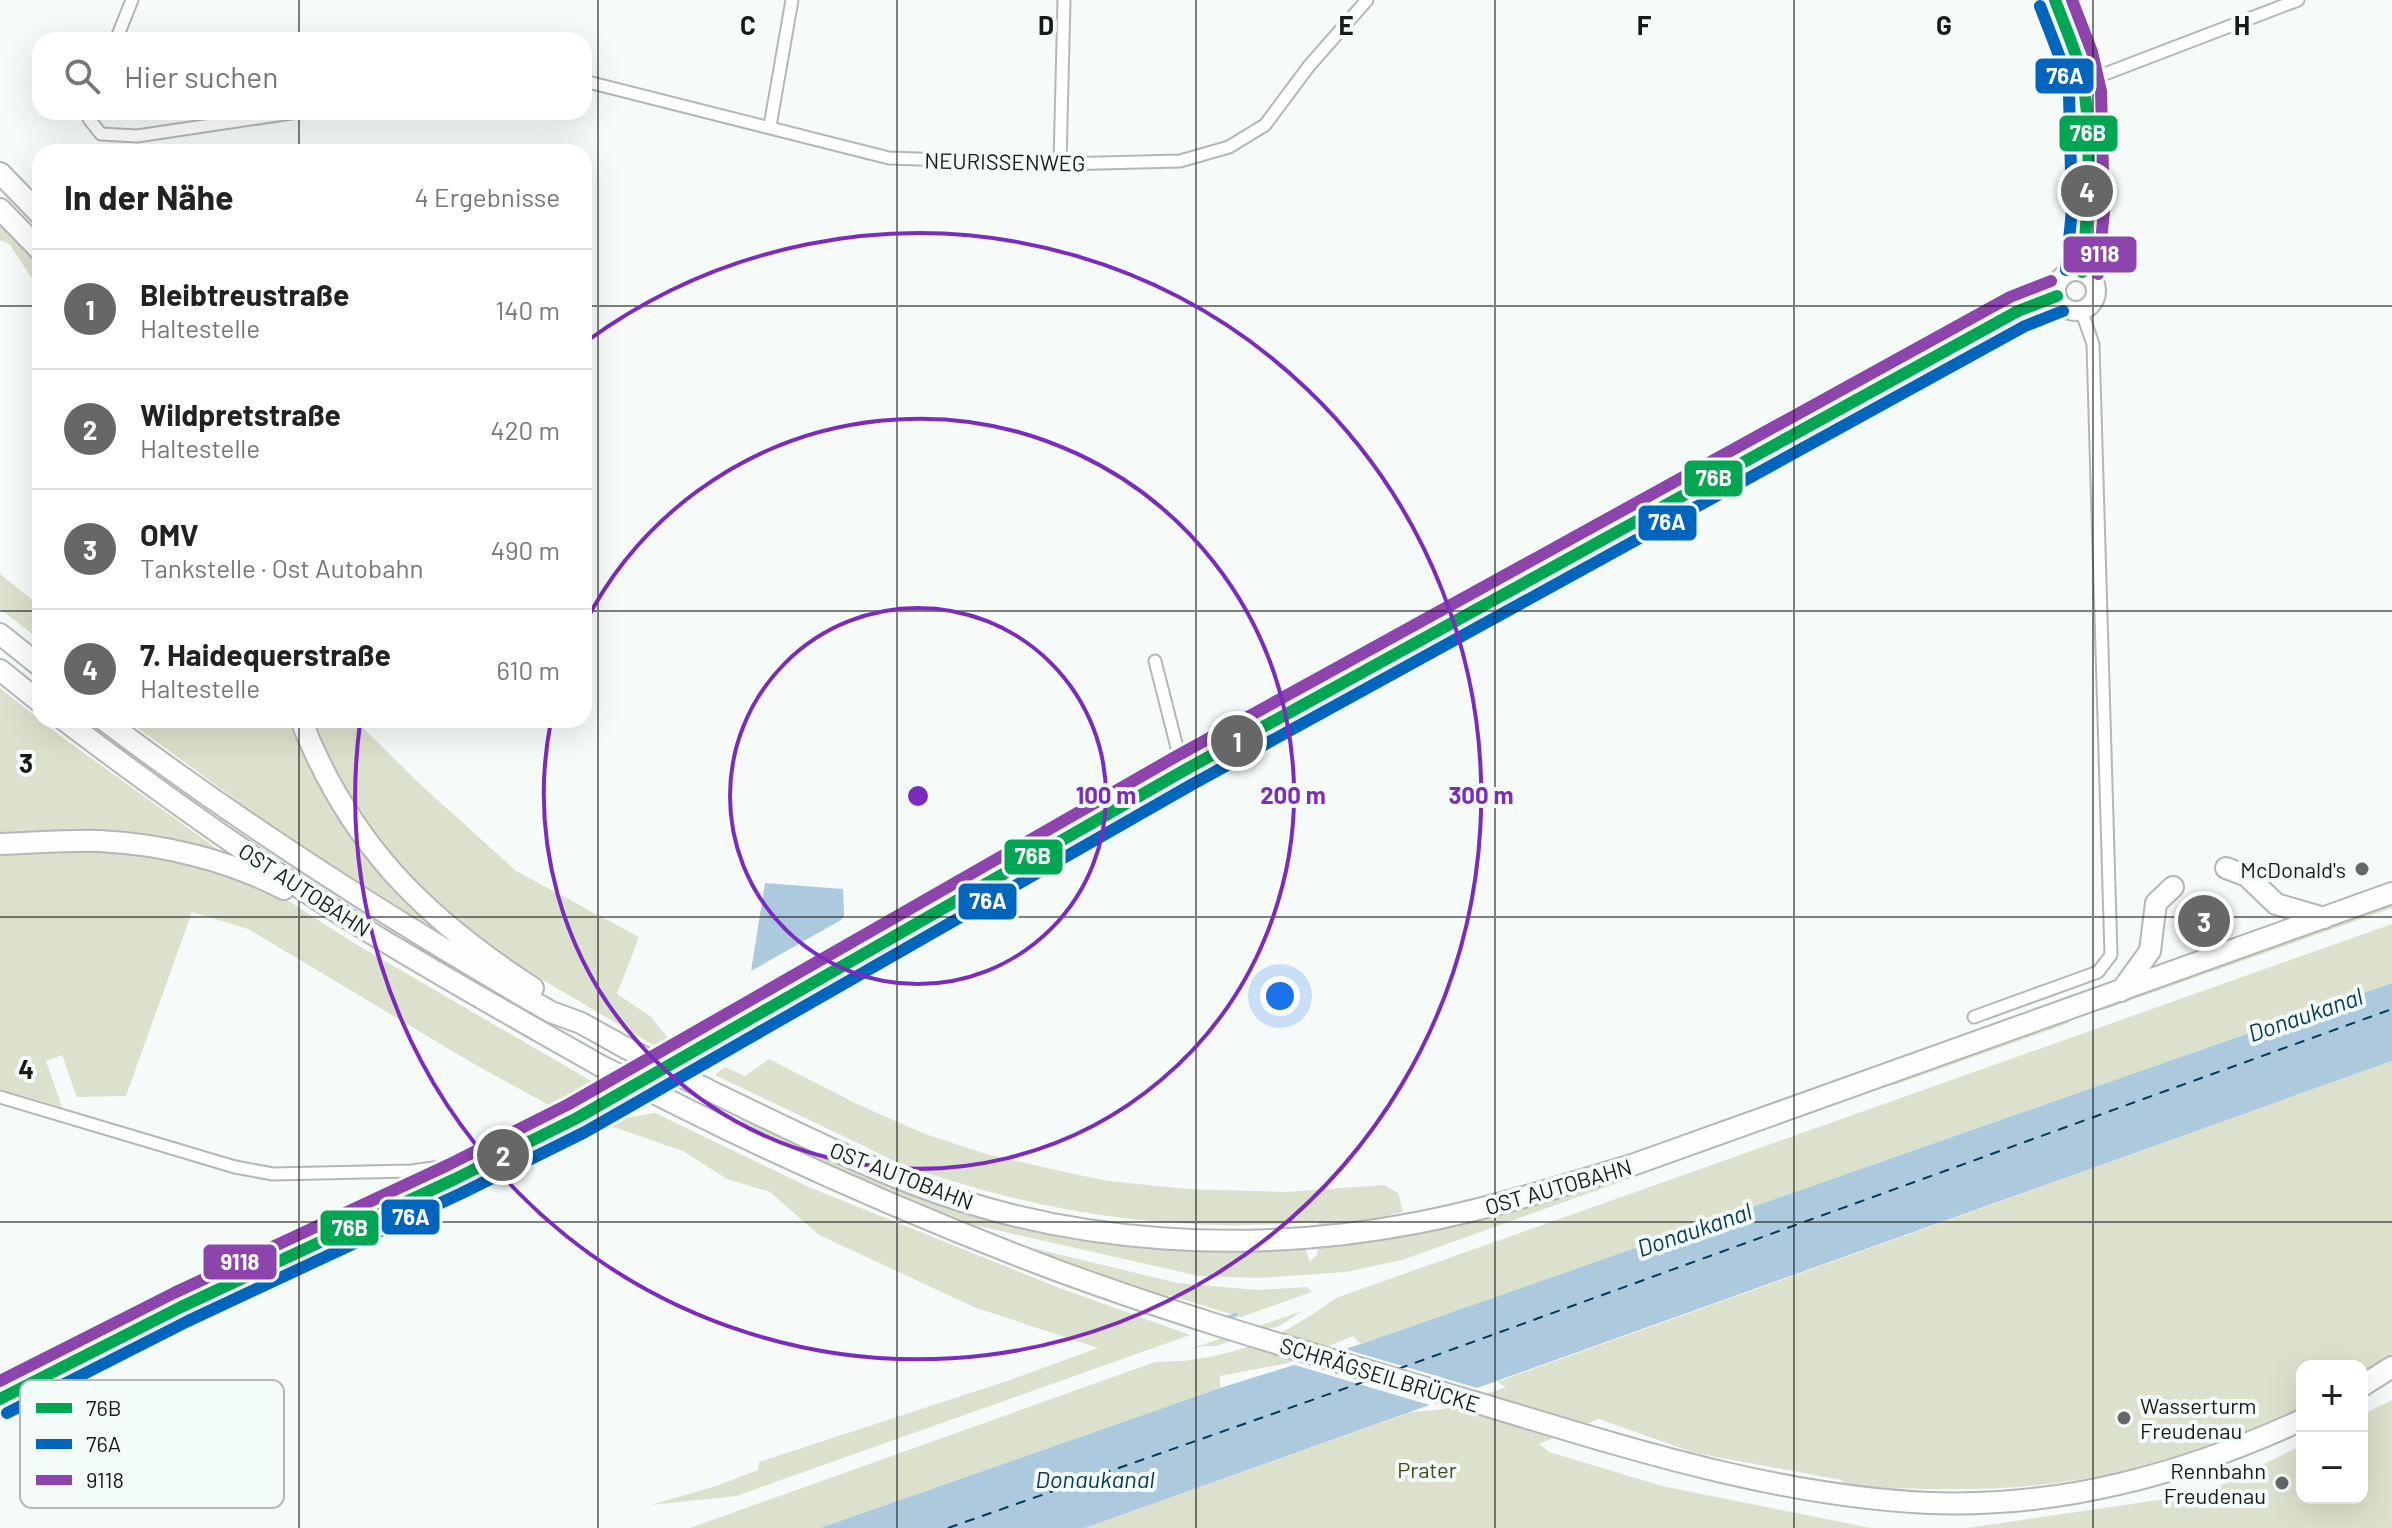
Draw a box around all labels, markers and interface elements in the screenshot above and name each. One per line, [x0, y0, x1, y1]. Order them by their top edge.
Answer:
text: C [740, 9, 756, 40]
text: D [1038, 9, 1054, 40]
text: E [1338, 9, 1354, 40]
text: F [1637, 9, 1652, 40]
text: G [1936, 9, 1952, 40]
text: H [2234, 9, 2250, 40]
search box [32, 32, 592, 120]
icon: search [60, 54, 104, 98]
line badge: 76A [2034, 57, 2095, 95]
text: Hier suchen [124, 58, 278, 94]
text: 76A [2046, 62, 2084, 88]
line badge: 76B [2058, 114, 2119, 153]
text: 76B [2070, 119, 2106, 145]
street label: NEURISSENWEG [924, 147, 1086, 175]
pin: 4 [2061, 161, 2113, 221]
text: In der Nähe [64, 176, 234, 217]
text: 4 Ergebnisse [415, 181, 560, 212]
line badge: 9118 [2062, 235, 2138, 274]
text: 9118 [2081, 240, 2120, 266]
text: Bleibtreustraße [140, 276, 349, 312]
text: 1 [85, 294, 95, 325]
text: 140 m [495, 294, 560, 325]
text: Haltestelle [140, 312, 260, 343]
text: Wildpretstraße [140, 396, 341, 432]
text: 2 [83, 414, 97, 445]
text: 420 m [490, 414, 560, 445]
text: Haltestelle [140, 432, 260, 463]
line badge: 76B [1683, 459, 1744, 498]
text: 76B [1696, 464, 1732, 490]
line badge: 76A [1637, 504, 1698, 542]
text: 76A [1648, 508, 1686, 534]
text: OMV [140, 516, 199, 552]
text: 3 [83, 534, 97, 565]
text: 490 m [491, 534, 560, 565]
text: Tankstelle · Ost Autobahn [140, 552, 423, 583]
text: 7. Haidequerstraße [140, 636, 391, 672]
text: 4 [82, 654, 98, 685]
text: 610 m [497, 654, 560, 685]
text: Haltestelle [140, 672, 260, 703]
pin: 1 [1211, 711, 1263, 771]
text: 3 [19, 747, 33, 778]
text: 100 m [1076, 780, 1136, 809]
text: 200 m [1260, 780, 1326, 809]
text: 300 m [1448, 780, 1514, 809]
centre of rings [904, 782, 932, 810]
street label: OST AUTOBAHN [234, 837, 376, 941]
line badge: 76B [1003, 838, 1064, 876]
text: 76B [1015, 842, 1051, 868]
place label: McDonald's [2240, 856, 2346, 882]
marker: McDonald's [2353, 860, 2371, 878]
line badge: 76A [957, 882, 1018, 921]
text: 76A [969, 887, 1007, 913]
pin: 3 [2178, 891, 2230, 951]
your location [1260, 976, 1300, 1016]
water label: Donaukanal [2244, 981, 2367, 1047]
text: 4 [18, 1053, 34, 1084]
pin: 2 [477, 1125, 529, 1185]
street label: OST AUTOBAHN [827, 1136, 977, 1214]
street label: OST AUTOBAHN [1482, 1153, 1634, 1219]
water label: Donaukanal [1633, 1196, 1756, 1262]
line badge: 76A [380, 1198, 441, 1236]
text: 76A [392, 1203, 430, 1229]
line badge: 76B [319, 1209, 380, 1247]
text: 76B [332, 1214, 368, 1240]
line badge: 9118 [202, 1243, 278, 1281]
text: 9118 [221, 1248, 260, 1274]
street label: SCHRÄGSEILBRÜCKE [1277, 1331, 1483, 1417]
map controls [2296, 1360, 2368, 1504]
button: + [2296, 1360, 2368, 1432]
legend [20, 1380, 284, 1508]
place label: Wasserturm Freudenau [2140, 1392, 2256, 1443]
text: 76B [86, 1394, 122, 1420]
marker: Wasserturm Freudenau [2115, 1409, 2133, 1427]
text: 76A [86, 1430, 121, 1456]
button: − [2296, 1432, 2368, 1504]
park label: Prater [1397, 1456, 1457, 1482]
place label: Rennbahn Freudenau [2164, 1457, 2266, 1508]
water label: Donaukanal [1035, 1464, 1155, 1493]
text: 9118 [86, 1466, 124, 1492]
marker: Rennbahn Freudenau [2273, 1474, 2291, 1492]

